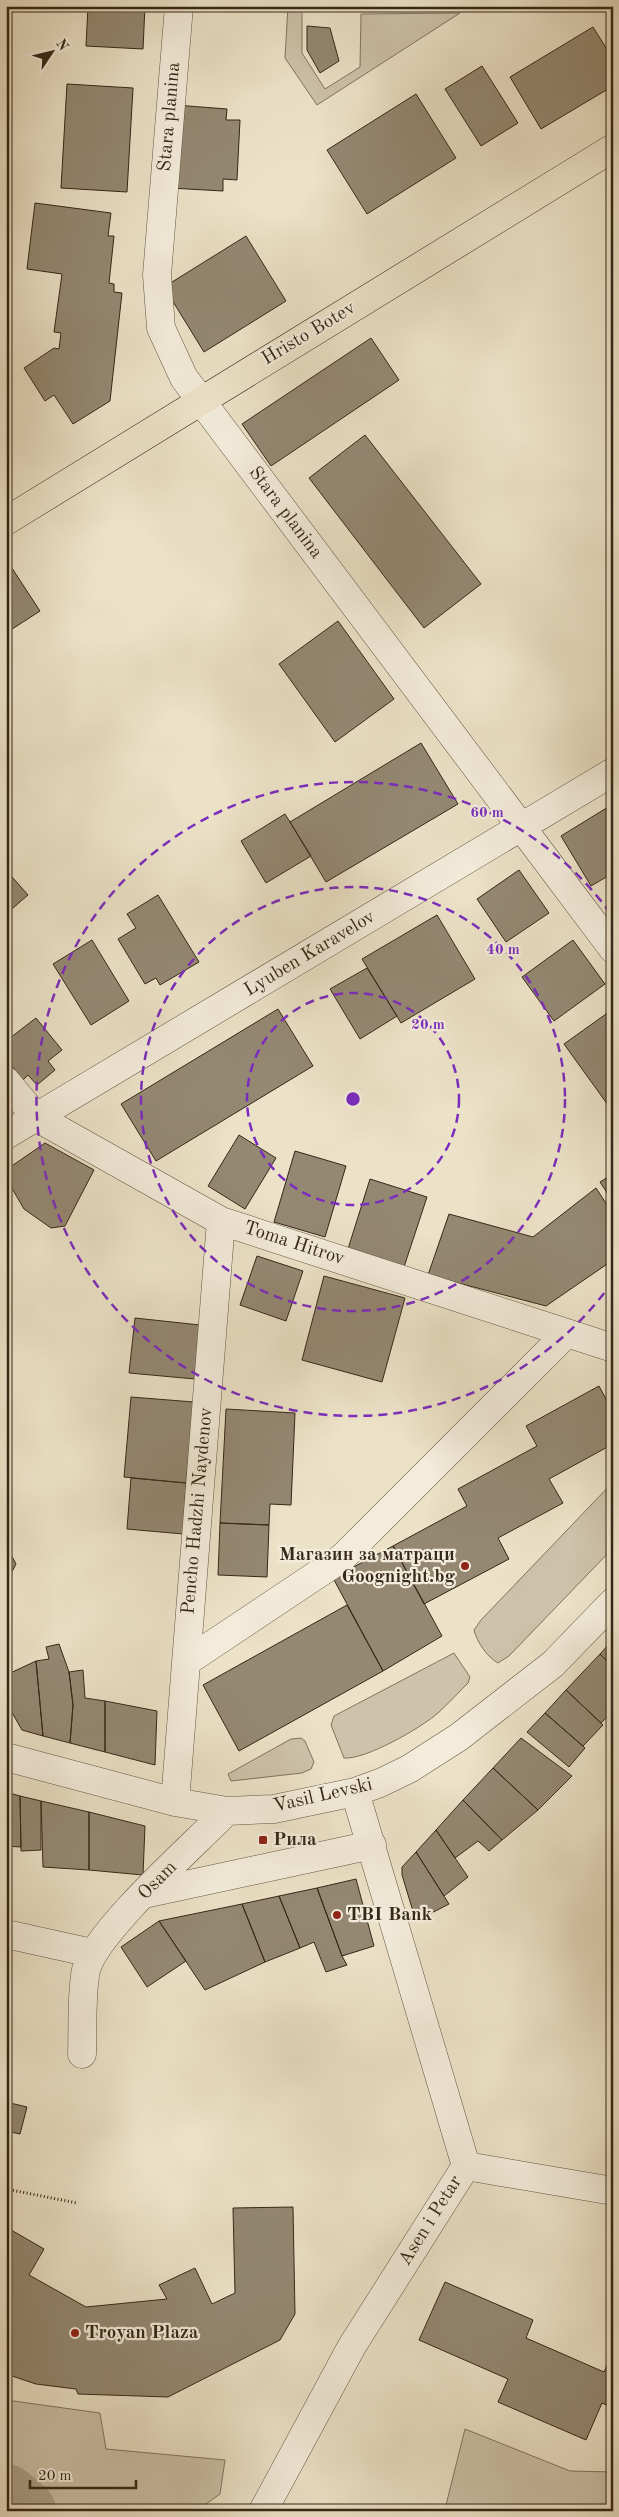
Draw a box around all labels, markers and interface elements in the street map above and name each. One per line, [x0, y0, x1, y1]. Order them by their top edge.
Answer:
north arrow [28, 28, 78, 78]
text: N [53, 37, 71, 54]
street label: Stara planina [156, 61, 184, 172]
street label: Hristo Botev [259, 299, 359, 369]
street label: Stara planina [244, 463, 326, 563]
text: 60 m [470, 806, 504, 821]
street label: Lyuben Karavelov [241, 907, 379, 1001]
text: 40 m [486, 943, 520, 958]
text: 20 m [411, 1018, 445, 1033]
centre of rings [344, 1090, 362, 1108]
street label: Toma Hitrov [241, 1219, 347, 1269]
street label: Pencho Hadzhi Naydenov [179, 1406, 217, 1616]
place label: Магазин за матраци Goognight.bg [279, 1546, 455, 1587]
marker: Магазин за матраци Goognight.bg [459, 1560, 471, 1572]
street label: Vasil Levski [272, 1775, 374, 1817]
place label: Рила [273, 1831, 317, 1850]
marker: Рила [257, 1834, 269, 1846]
street label: Osam [135, 1858, 181, 1904]
place label: TBI Bank [347, 1906, 432, 1925]
marker: TBI Bank [331, 1909, 343, 1921]
street label: Asen i Petar [396, 2173, 466, 2269]
place label: Troyan Plaza [85, 2324, 199, 2343]
marker: Troyan Plaza [69, 2327, 81, 2339]
scale bar [30, 2457, 136, 2489]
text: 20 m [38, 2469, 72, 2484]

